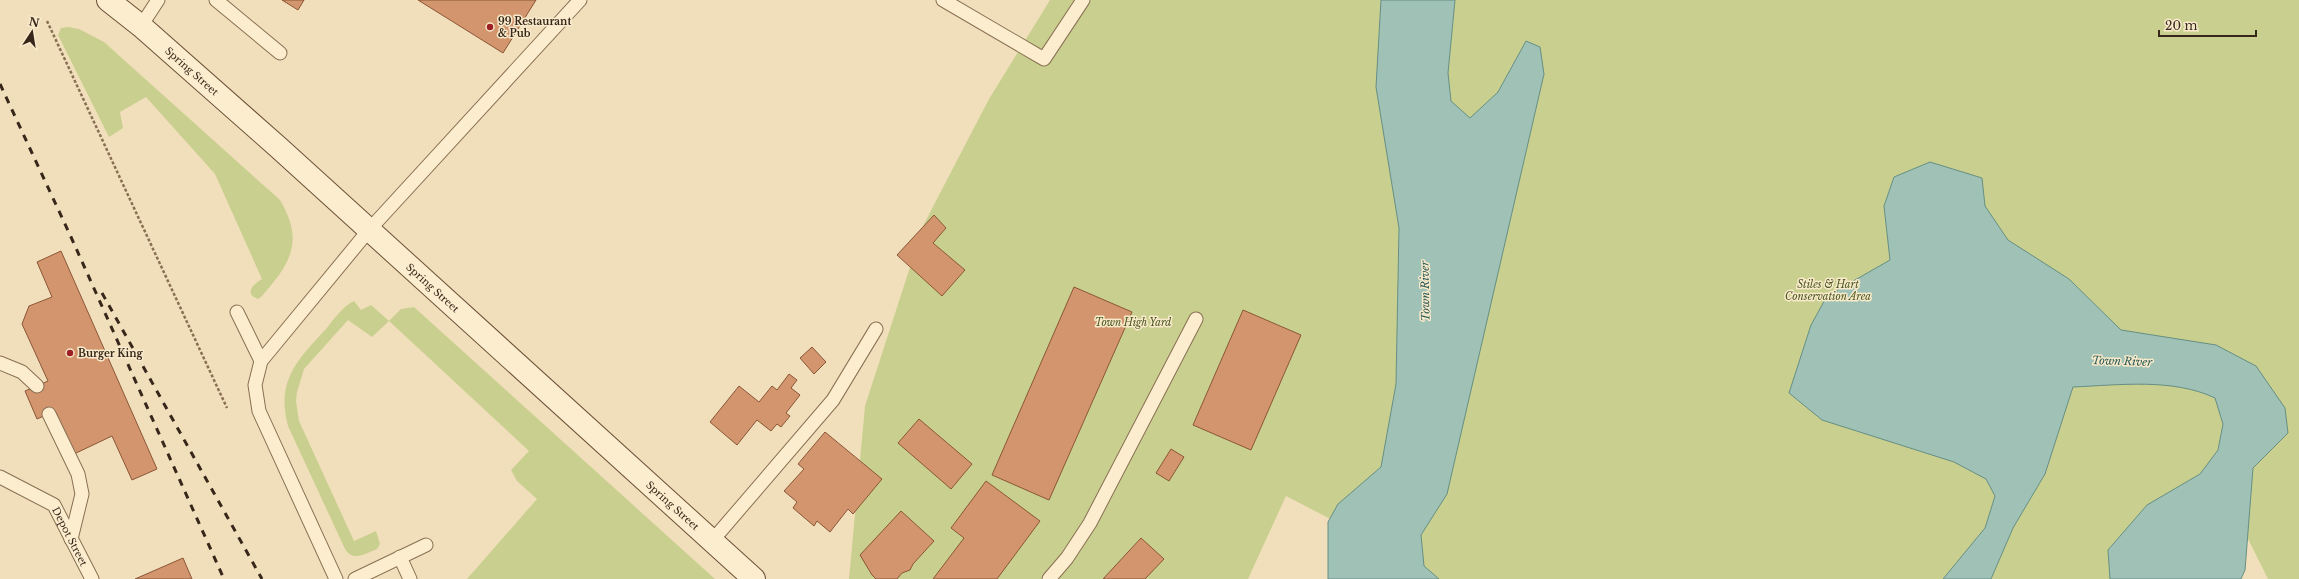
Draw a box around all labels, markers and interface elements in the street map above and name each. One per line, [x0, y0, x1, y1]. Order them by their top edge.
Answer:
north arrow [12, 12, 52, 52]
scale bar [2159, 12, 2256, 38]
text: N [28, 14, 41, 30]
place label: 99 Restaurant & Pub [498, 15, 571, 40]
text: 20 m [2165, 18, 2197, 33]
marker: 99 Restaurant & Pub [485, 22, 495, 32]
street label: Spring Street [162, 44, 221, 99]
water label: Town River [1417, 260, 1433, 321]
street label: Spring Street [403, 261, 462, 315]
park label: Stiles & Hart Conservation Area [1785, 278, 1871, 303]
park label: Town High Yard [1095, 316, 1171, 329]
place label: Burger King [78, 347, 143, 360]
marker: Burger King [65, 348, 75, 358]
water label: Town River [2092, 353, 2153, 369]
street label: Spring Street [643, 478, 702, 533]
street label: Depot Street [49, 505, 90, 568]

